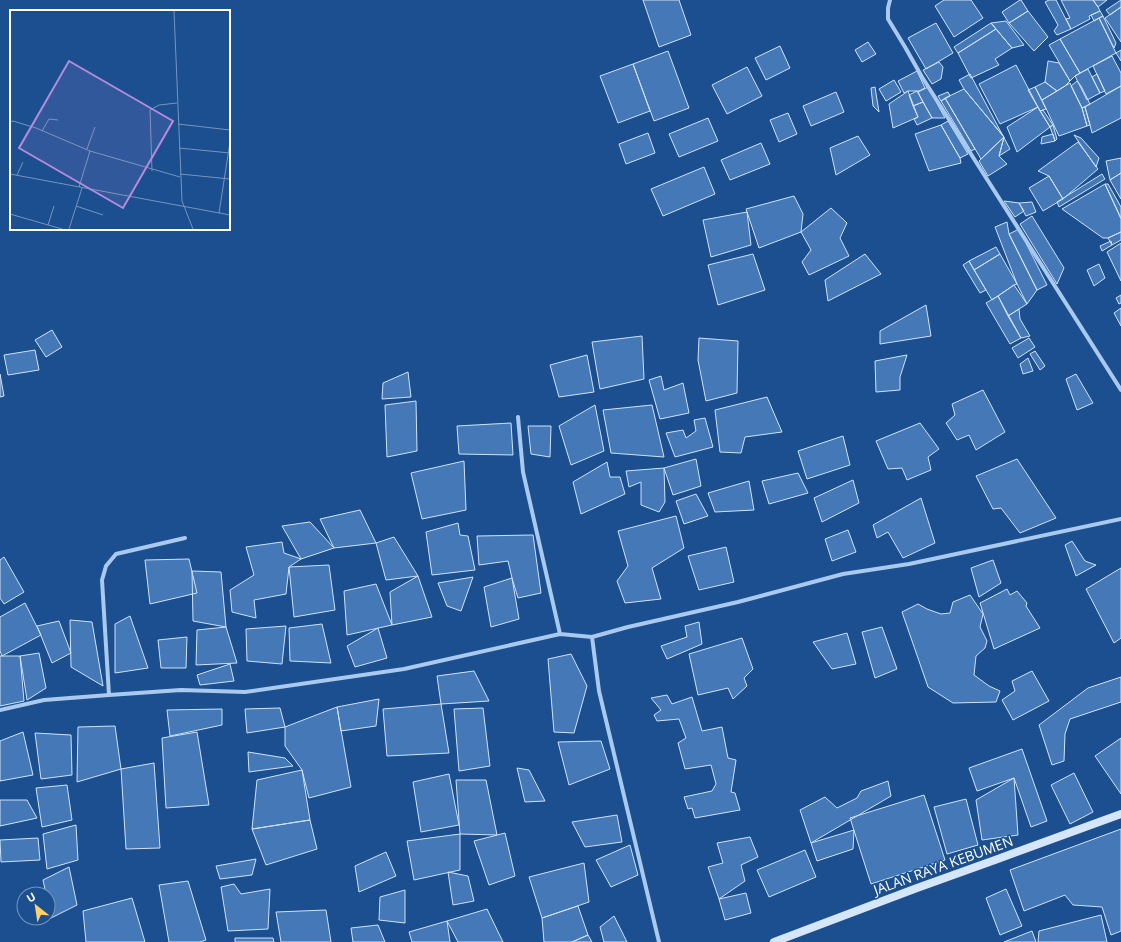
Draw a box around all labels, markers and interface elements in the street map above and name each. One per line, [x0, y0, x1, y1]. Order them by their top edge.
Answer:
inset map [10, 10, 230, 230]
street label: JALAN RAYA KEBUMEN [869, 831, 1015, 900]
north arrow [16, 886, 56, 926]
text: U [23, 888, 38, 905]

